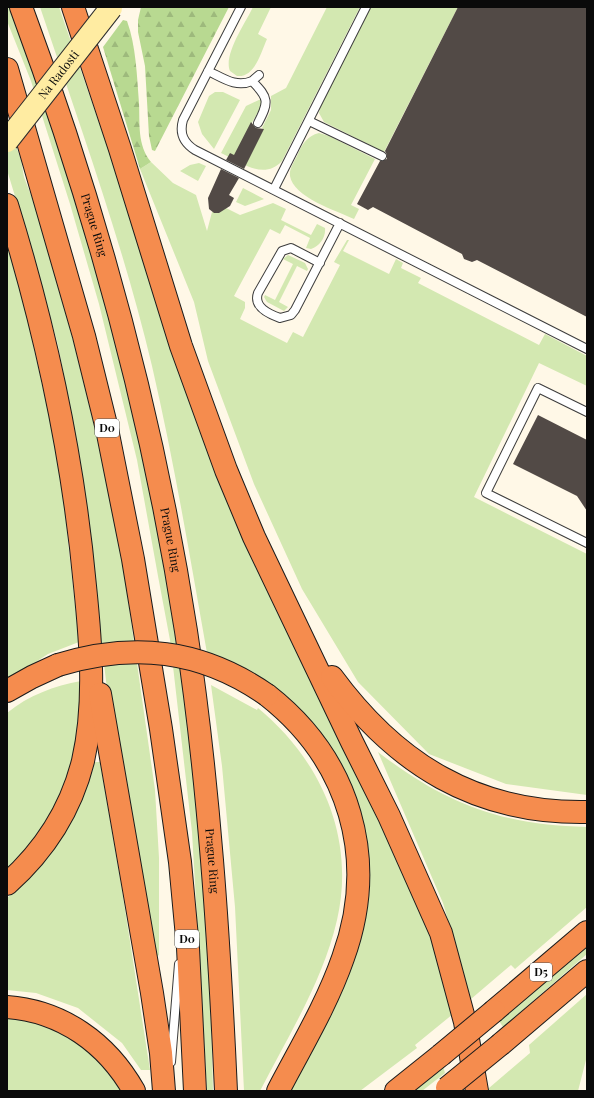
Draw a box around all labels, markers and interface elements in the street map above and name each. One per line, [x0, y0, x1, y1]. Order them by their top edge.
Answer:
street label: Na Radosti [34, 46, 82, 102]
street label: Prague Ring [78, 191, 112, 259]
road number: D0 [95, 419, 119, 437]
street label: Prague Ring [157, 506, 185, 574]
street label: Prague Ring [202, 828, 224, 895]
road number: D0 [175, 930, 199, 948]
road number: D5 [530, 963, 552, 981]

